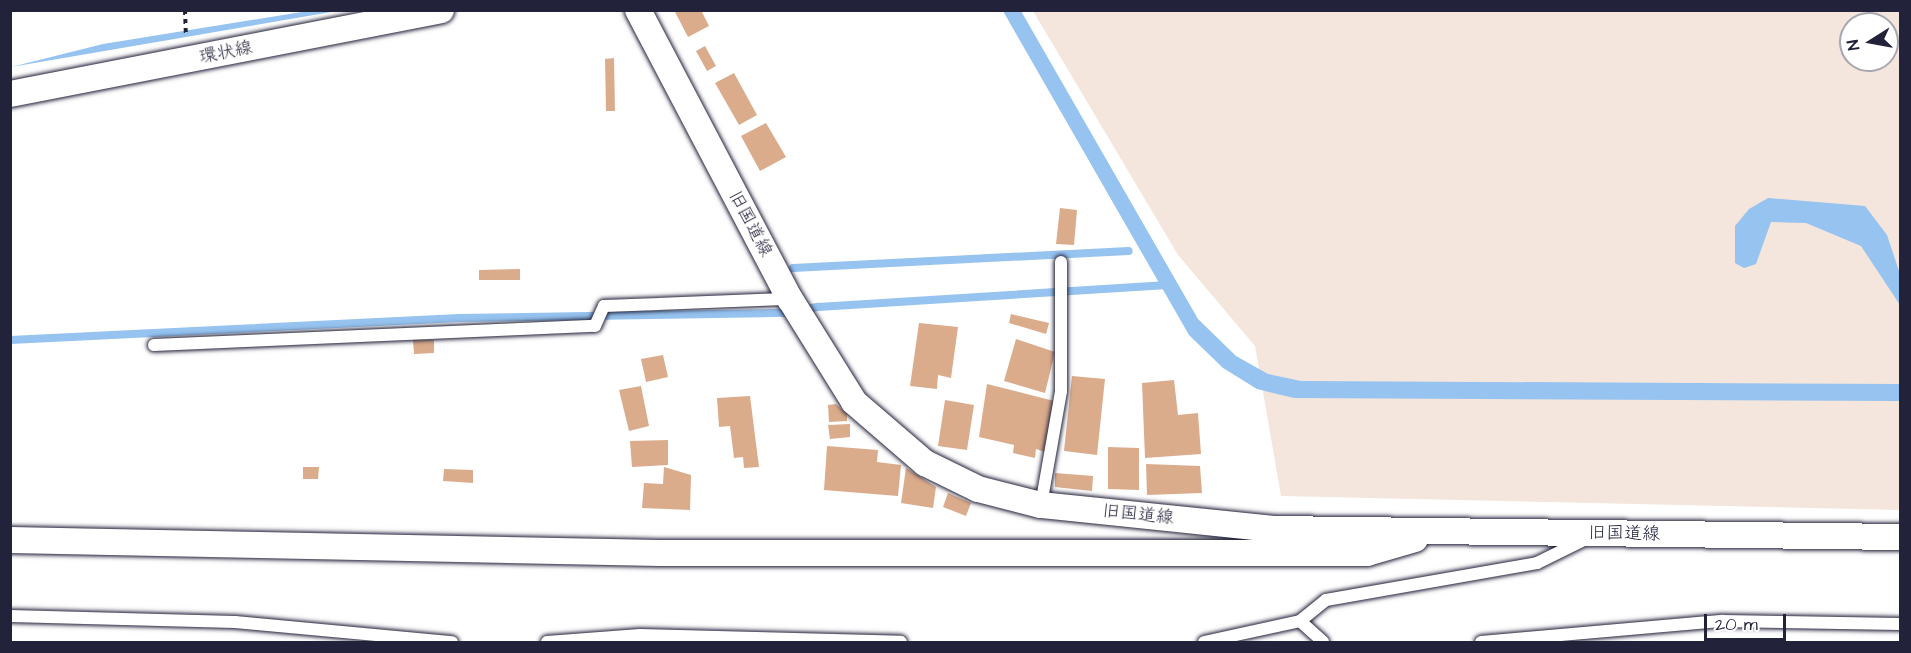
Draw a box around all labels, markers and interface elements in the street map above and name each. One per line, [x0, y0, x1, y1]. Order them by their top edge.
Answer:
north arrow [1839, 12, 1899, 72]
street label: 環状線 [197, 37, 255, 69]
text: N [1842, 38, 1865, 52]
street label: 旧国道線 [724, 187, 776, 261]
street label: 旧国道線 [1101, 500, 1175, 530]
street label: 旧国道線 [1588, 523, 1660, 545]
scale bar [1707, 602, 1790, 640]
text: 20 m [1715, 612, 1758, 637]

